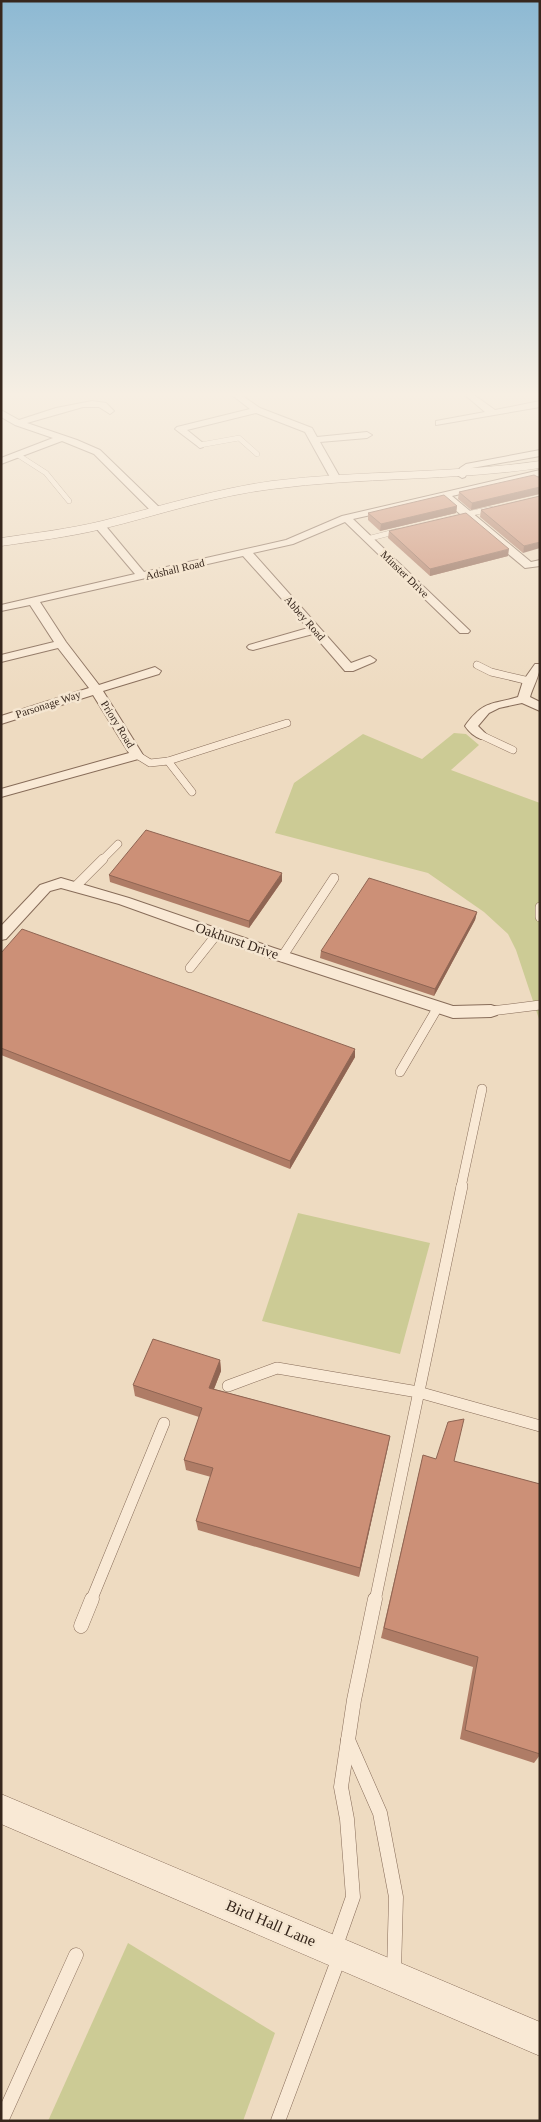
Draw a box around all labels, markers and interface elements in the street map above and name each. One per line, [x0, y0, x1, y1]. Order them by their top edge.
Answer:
street label: Minster Drive [379, 548, 432, 600]
street label: Adshall Road [144, 556, 206, 582]
street label: Abbey Road [282, 593, 328, 643]
street label: Parsonage Way [14, 688, 82, 720]
street label: Priory Road [99, 698, 138, 750]
street label: Oakhurst Drive [194, 920, 280, 962]
street label: Bird Hall Lane [224, 1896, 318, 1950]

